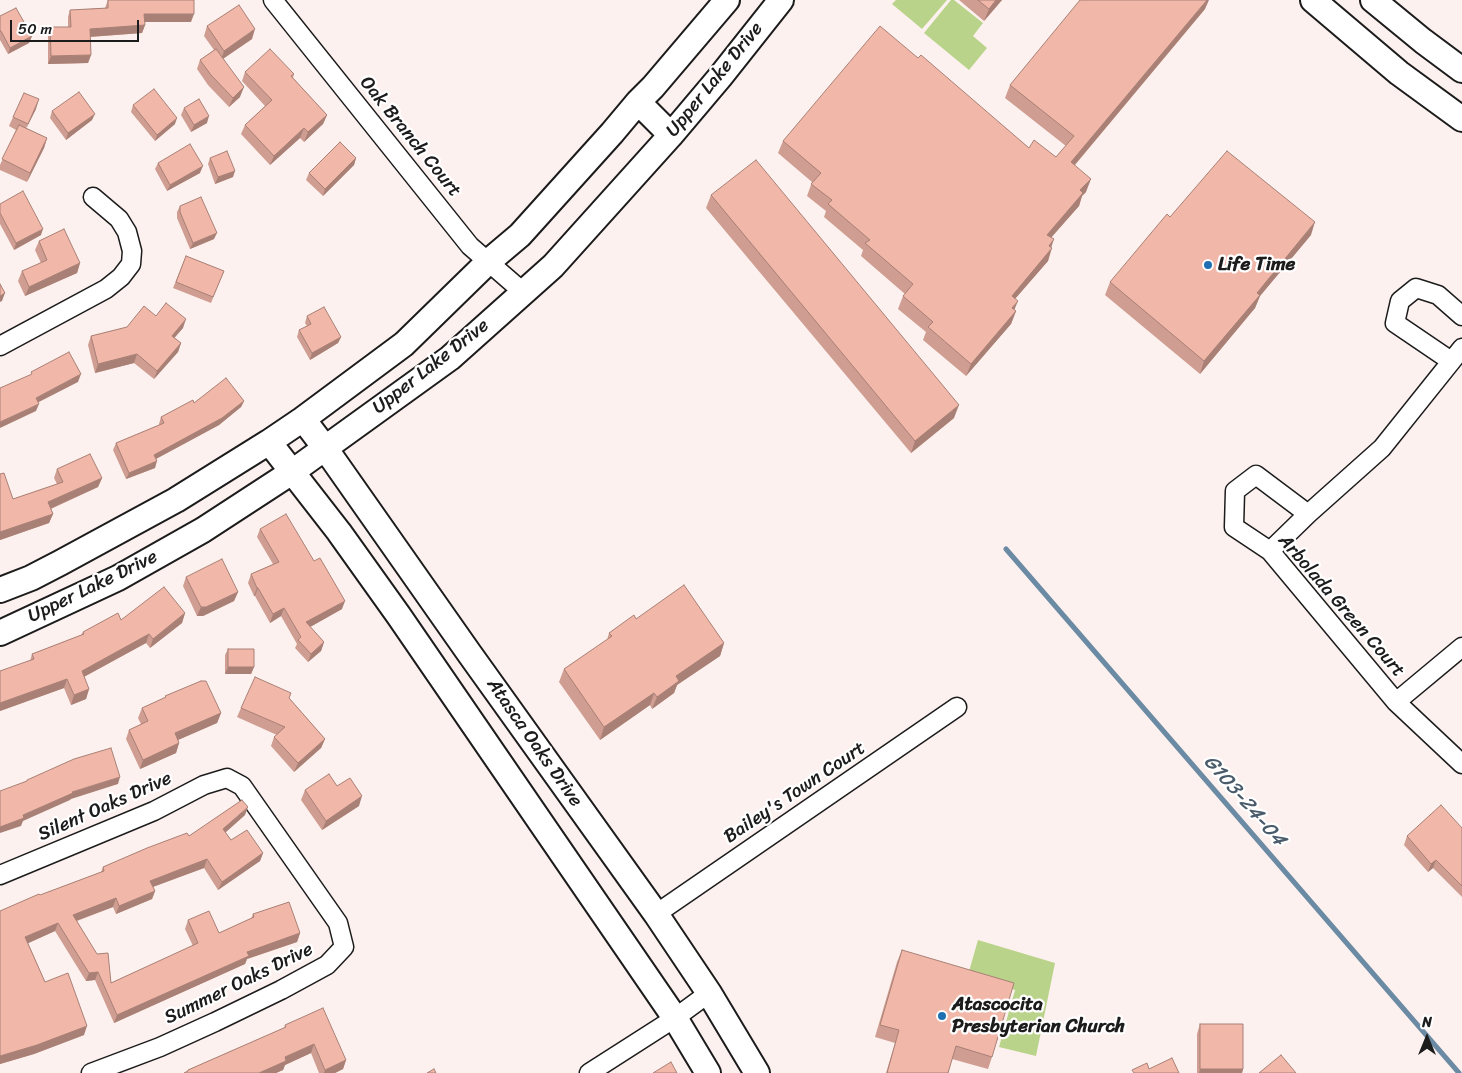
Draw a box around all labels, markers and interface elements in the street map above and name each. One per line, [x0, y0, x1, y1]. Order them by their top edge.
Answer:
scale bar [12, 10, 141, 42]
text: 50 m [18, 16, 52, 42]
street label: Upper Lake Drive [662, 18, 768, 142]
street label: Oak Branch Court [354, 72, 466, 202]
place label: Life Time [1218, 254, 1295, 276]
marker: Life Time [1202, 259, 1214, 271]
street label: Upper Lake Drive [368, 315, 494, 419]
street label: Arbolada Green Court [1273, 530, 1409, 682]
street label: Upper Lake Drive [25, 546, 161, 628]
street label: Atasca Oaks Drive [481, 674, 587, 812]
street label: Bailey's Town Court [720, 737, 870, 849]
water label: G103-24-04 [1198, 751, 1290, 851]
street label: Silent Oaks Drive [35, 767, 175, 847]
street label: Summer Oaks Drive [161, 938, 317, 1030]
place label: Atascocita Presbyterian Church [952, 994, 1125, 1038]
marker: Atascocita Presbyterian Church [936, 1010, 948, 1022]
text: N [1422, 1010, 1432, 1035]
north arrow [1402, 1013, 1452, 1063]

